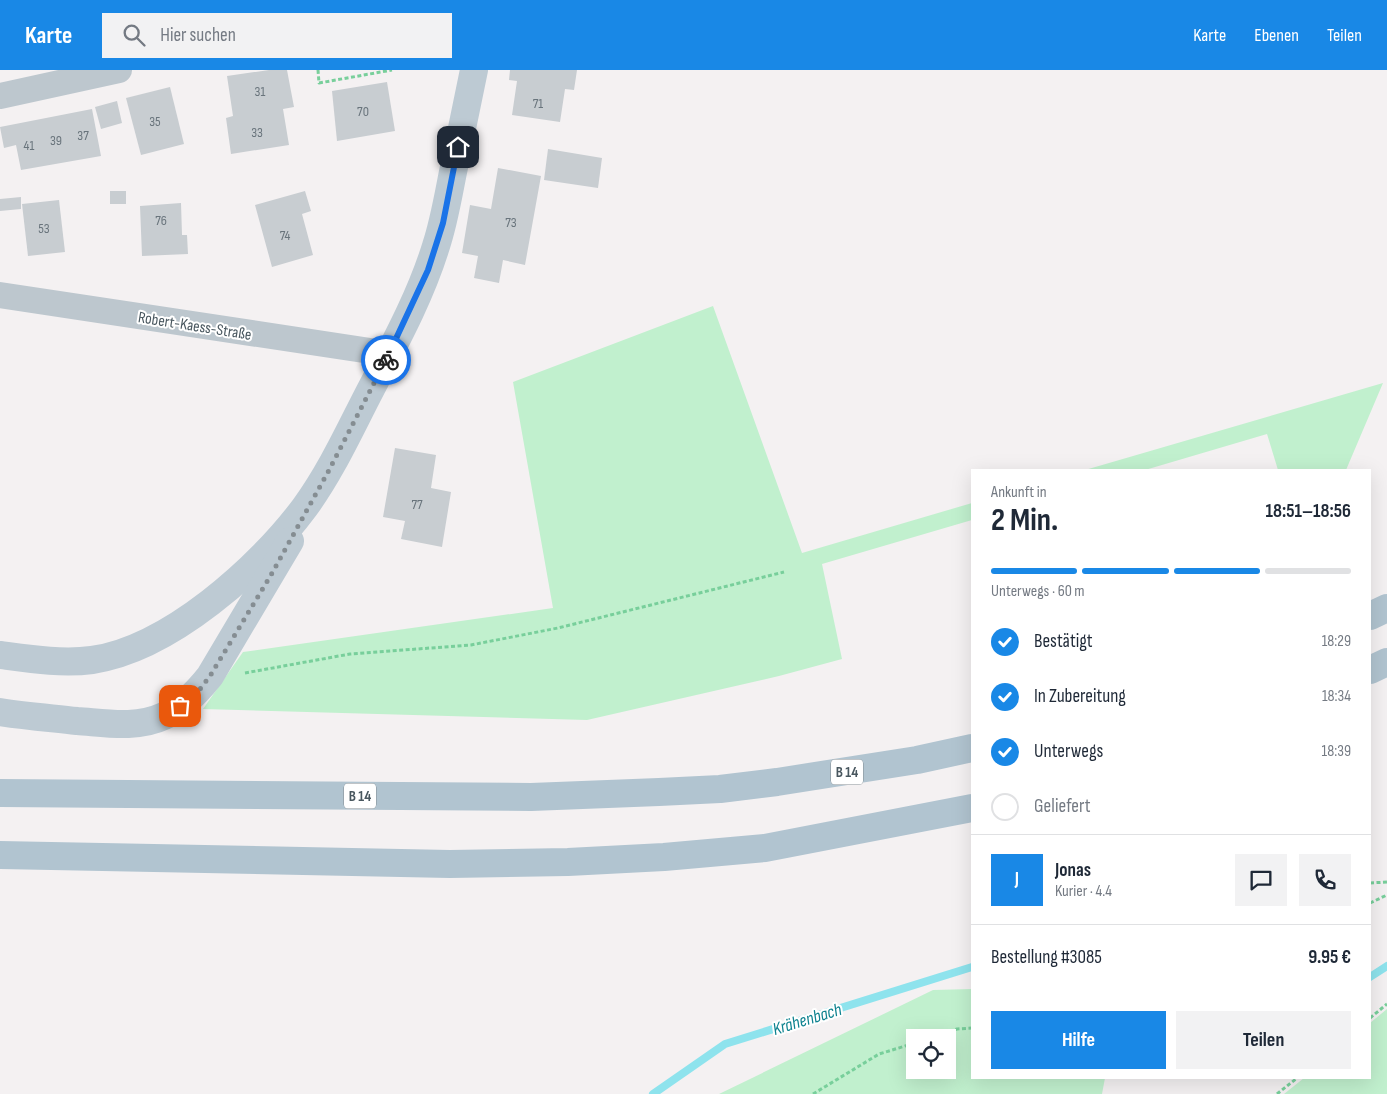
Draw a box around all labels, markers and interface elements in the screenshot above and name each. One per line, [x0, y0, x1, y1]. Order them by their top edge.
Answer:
search box [102, 13, 452, 58]
text: Karte [25, 21, 72, 50]
icon: search [120, 21, 148, 49]
text: Hier suchen [160, 24, 236, 47]
text: Karte [1193, 25, 1226, 46]
text: Ebenen [1254, 25, 1299, 46]
text: Teilen [1327, 25, 1362, 46]
house number: 31 [255, 83, 265, 100]
house number: 71 [533, 95, 543, 112]
house number: 70 [357, 103, 369, 120]
house number: 35 [149, 113, 161, 130]
house number: 33 [251, 124, 263, 141]
pin [437, 126, 479, 168]
house number: 37 [77, 127, 89, 144]
house number: 39 [50, 132, 62, 149]
icon: home [444, 133, 472, 161]
house number: 41 [24, 137, 34, 154]
house number: 76 [155, 212, 167, 229]
house number: 73 [505, 214, 517, 231]
house number: 53 [38, 220, 50, 237]
house number: 74 [280, 227, 291, 244]
street label: Robert-Kaess-Straße [137, 308, 253, 345]
courier [361, 335, 411, 385]
icon: bike [372, 346, 400, 374]
text: Ankunft in [991, 483, 1047, 502]
house number: 77 [411, 496, 423, 513]
text: 18:51–18:56 [1266, 500, 1351, 523]
text: 2 Min. [991, 501, 1058, 540]
text: Unterwegs · 60 m [991, 582, 1085, 601]
icon: check [991, 628, 1019, 656]
text: Bestätigt [1034, 630, 1093, 653]
text: 18:29 [1322, 632, 1351, 651]
icon: check [991, 683, 1019, 711]
pin [159, 685, 201, 727]
text: In Zubereitung [1034, 685, 1126, 708]
text: 18:34 [1322, 687, 1351, 706]
icon: bag [166, 692, 194, 720]
icon: check [991, 738, 1019, 766]
text: Unterwegs [1034, 740, 1103, 763]
text: 18:39 [1322, 742, 1351, 761]
road number: B 14 [831, 760, 863, 784]
road number: B 14 [344, 784, 376, 808]
text: Geliefert [1034, 795, 1090, 818]
button: chat [1235, 854, 1287, 906]
button: phone [1299, 854, 1351, 906]
text: Jonas [1055, 859, 1091, 882]
text: J [1015, 868, 1019, 891]
text: Kurier · 4.4 [1055, 882, 1112, 901]
text: Bestellung #3085 [991, 946, 1102, 969]
text: 9.95 € [1308, 946, 1351, 969]
water label: Krähenbach [770, 999, 845, 1040]
button: Hilfe [991, 1011, 1166, 1069]
button: Teilen [1176, 1011, 1351, 1069]
map controls [906, 1029, 956, 1079]
button: locate [906, 1029, 956, 1079]

